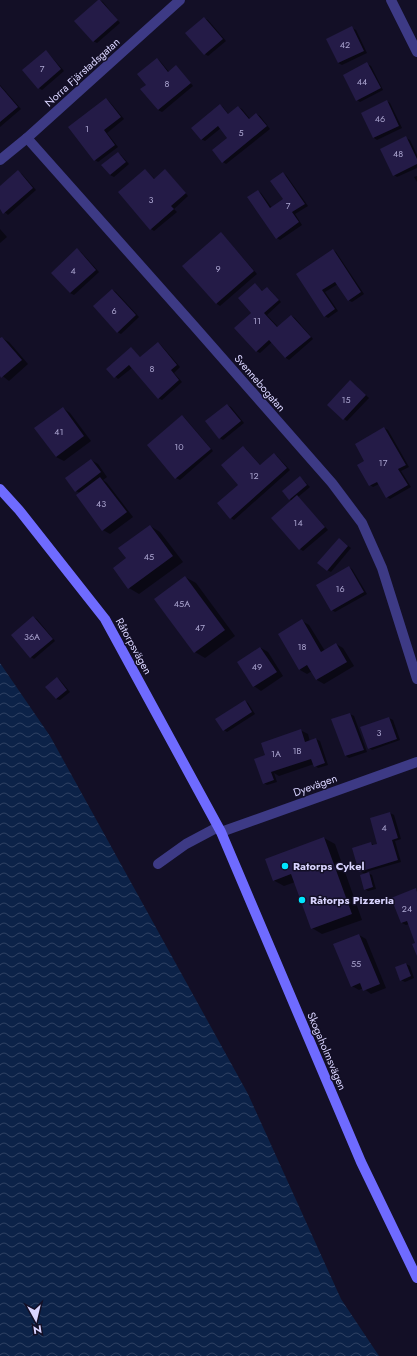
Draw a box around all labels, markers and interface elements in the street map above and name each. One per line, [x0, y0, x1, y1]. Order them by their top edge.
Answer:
street label: Norra Fjärstadsgatan [41, 34, 123, 110]
house number: 42 [340, 38, 350, 51]
house number: 7 [40, 62, 45, 75]
house number: 44 [357, 75, 367, 88]
house number: 8 [165, 77, 170, 90]
house number: 46 [375, 112, 385, 125]
house number: 1 [85, 122, 89, 135]
house number: 5 [238, 126, 244, 139]
house number: 48 [393, 147, 403, 160]
house number: 3 [149, 193, 154, 206]
house number: 7 [286, 199, 291, 212]
house number: 9 [215, 262, 221, 275]
house number: 4 [70, 264, 76, 277]
house number: 6 [111, 304, 117, 317]
house number: 11 [253, 314, 261, 327]
street label: Svennebogatan [231, 351, 289, 415]
house number: 8 [150, 362, 155, 375]
house number: 15 [341, 393, 351, 406]
house number: 41 [54, 425, 64, 438]
house number: 10 [174, 440, 184, 453]
house number: 17 [379, 456, 388, 469]
house number: 12 [249, 469, 259, 482]
house number: 43 [96, 497, 106, 510]
house number: 14 [293, 516, 303, 529]
house number: 45 [144, 550, 154, 563]
house number: 16 [335, 582, 345, 595]
house number: 45A [174, 597, 190, 610]
street label: Råtorpsvägen [112, 615, 156, 677]
house number: 47 [195, 621, 205, 634]
house number: 36A [24, 630, 40, 643]
house number: 18 [298, 640, 307, 653]
house number: 49 [252, 660, 262, 673]
house number: 3 [377, 726, 382, 739]
house number: 1B [292, 744, 302, 757]
house number: 1A [271, 747, 281, 760]
street label: Dyevägen [291, 770, 339, 800]
house number: 4 [381, 821, 387, 834]
place label: Ratorps Cykel [293, 858, 365, 874]
marker: Ratorps Cykel [280, 861, 290, 871]
place label: Råtorps Pizzeria [310, 892, 394, 908]
marker: Råtorps Pizzeria [297, 895, 307, 905]
house number: 24 [402, 902, 412, 915]
house number: 55 [351, 957, 361, 970]
street label: Skogaholmsvägen [303, 1009, 351, 1093]
north arrow [16, 1300, 56, 1340]
text: N [32, 1321, 43, 1338]

